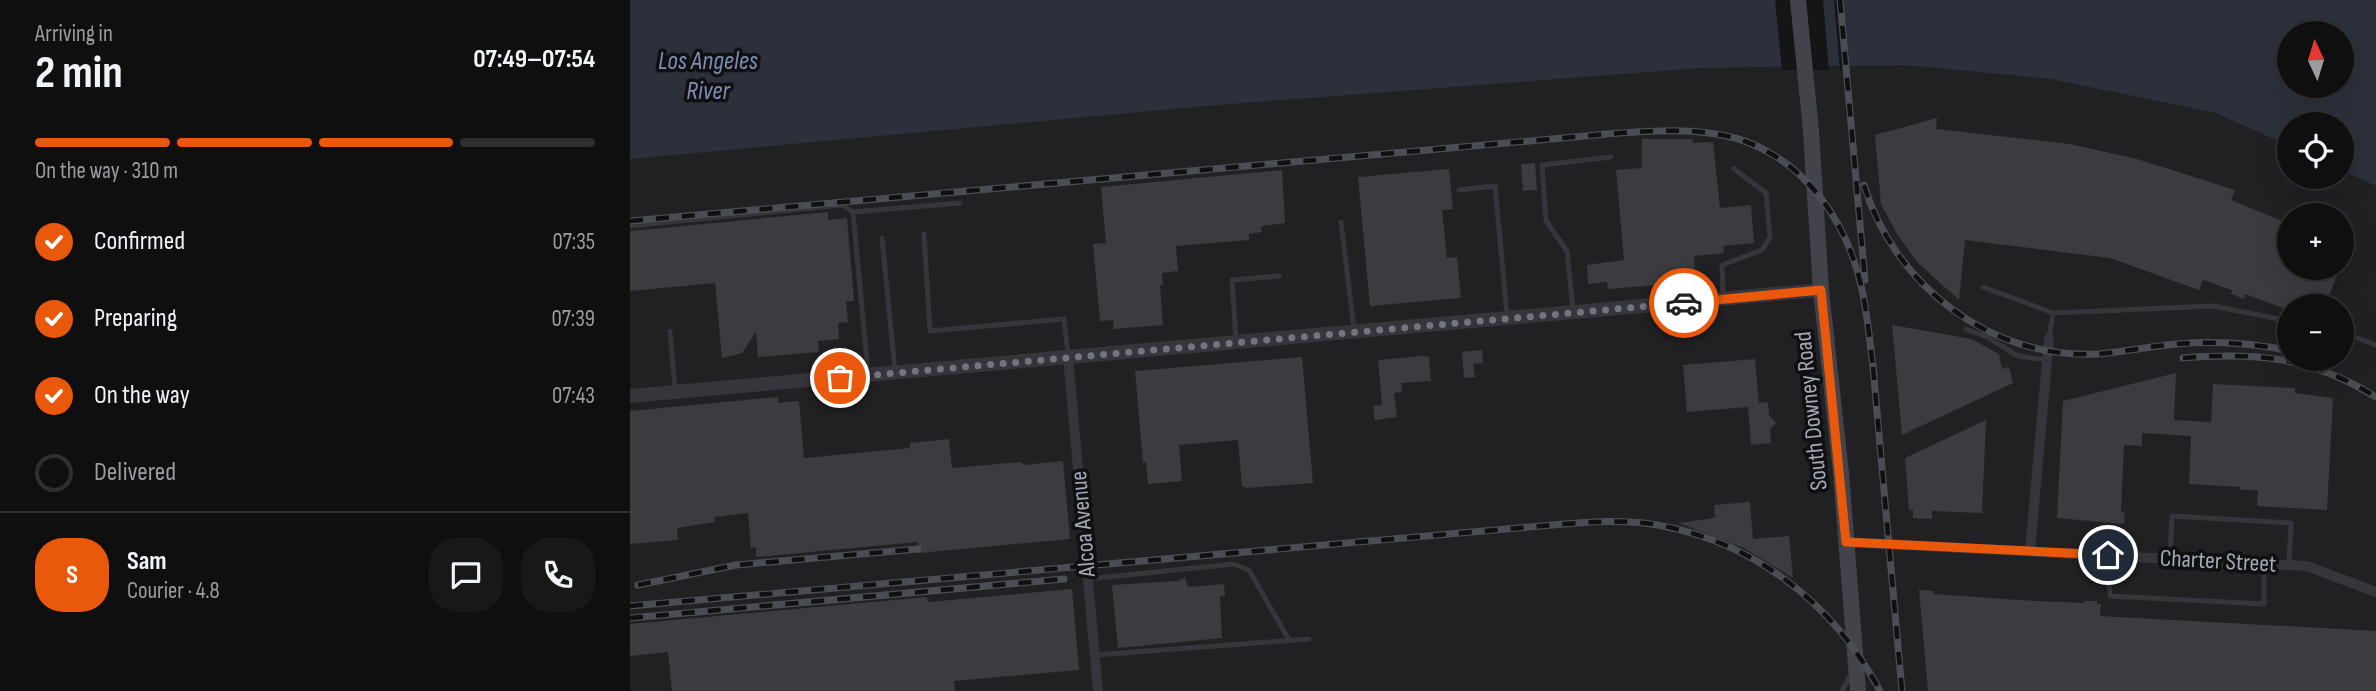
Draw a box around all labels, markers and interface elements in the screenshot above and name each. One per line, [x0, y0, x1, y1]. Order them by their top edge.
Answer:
text: Arriving in [35, 20, 113, 48]
north arrow [2277, 21, 2354, 98]
map controls [2277, 21, 2354, 371]
text: 07:49–07:54 [473, 44, 595, 75]
text: 2 min [35, 46, 123, 101]
water label: Los Angeles River [658, 46, 758, 107]
button: locate [2277, 112, 2354, 189]
text: On the way · 310 m [35, 157, 178, 185]
button: + [2277, 203, 2354, 280]
icon: check [35, 223, 73, 261]
text: Confirmed [94, 226, 185, 257]
text: 07:35 [553, 228, 595, 256]
courier [1649, 268, 1719, 338]
icon: car [1665, 284, 1703, 322]
button: − [2277, 294, 2354, 371]
icon: check [35, 300, 73, 338]
text: Preparing [94, 303, 177, 334]
text: 07:39 [552, 305, 595, 333]
street label: South Downey Road [1788, 330, 1834, 492]
pin [810, 348, 870, 408]
icon: bag [821, 359, 859, 397]
icon: check [35, 377, 73, 415]
text: On the way [94, 380, 190, 411]
text: 07:43 [552, 382, 595, 410]
text: Delivered [94, 457, 176, 488]
street label: Alcoa Avenue [1064, 470, 1102, 579]
pin [2078, 525, 2138, 585]
icon: home [2089, 536, 2127, 574]
button: chat [429, 538, 503, 612]
button: phone [521, 538, 595, 612]
street label: Charter Street [2159, 543, 2277, 579]
text: Sam [127, 546, 167, 577]
text: S [66, 560, 78, 591]
text: Courier · 4.8 [127, 577, 220, 605]

